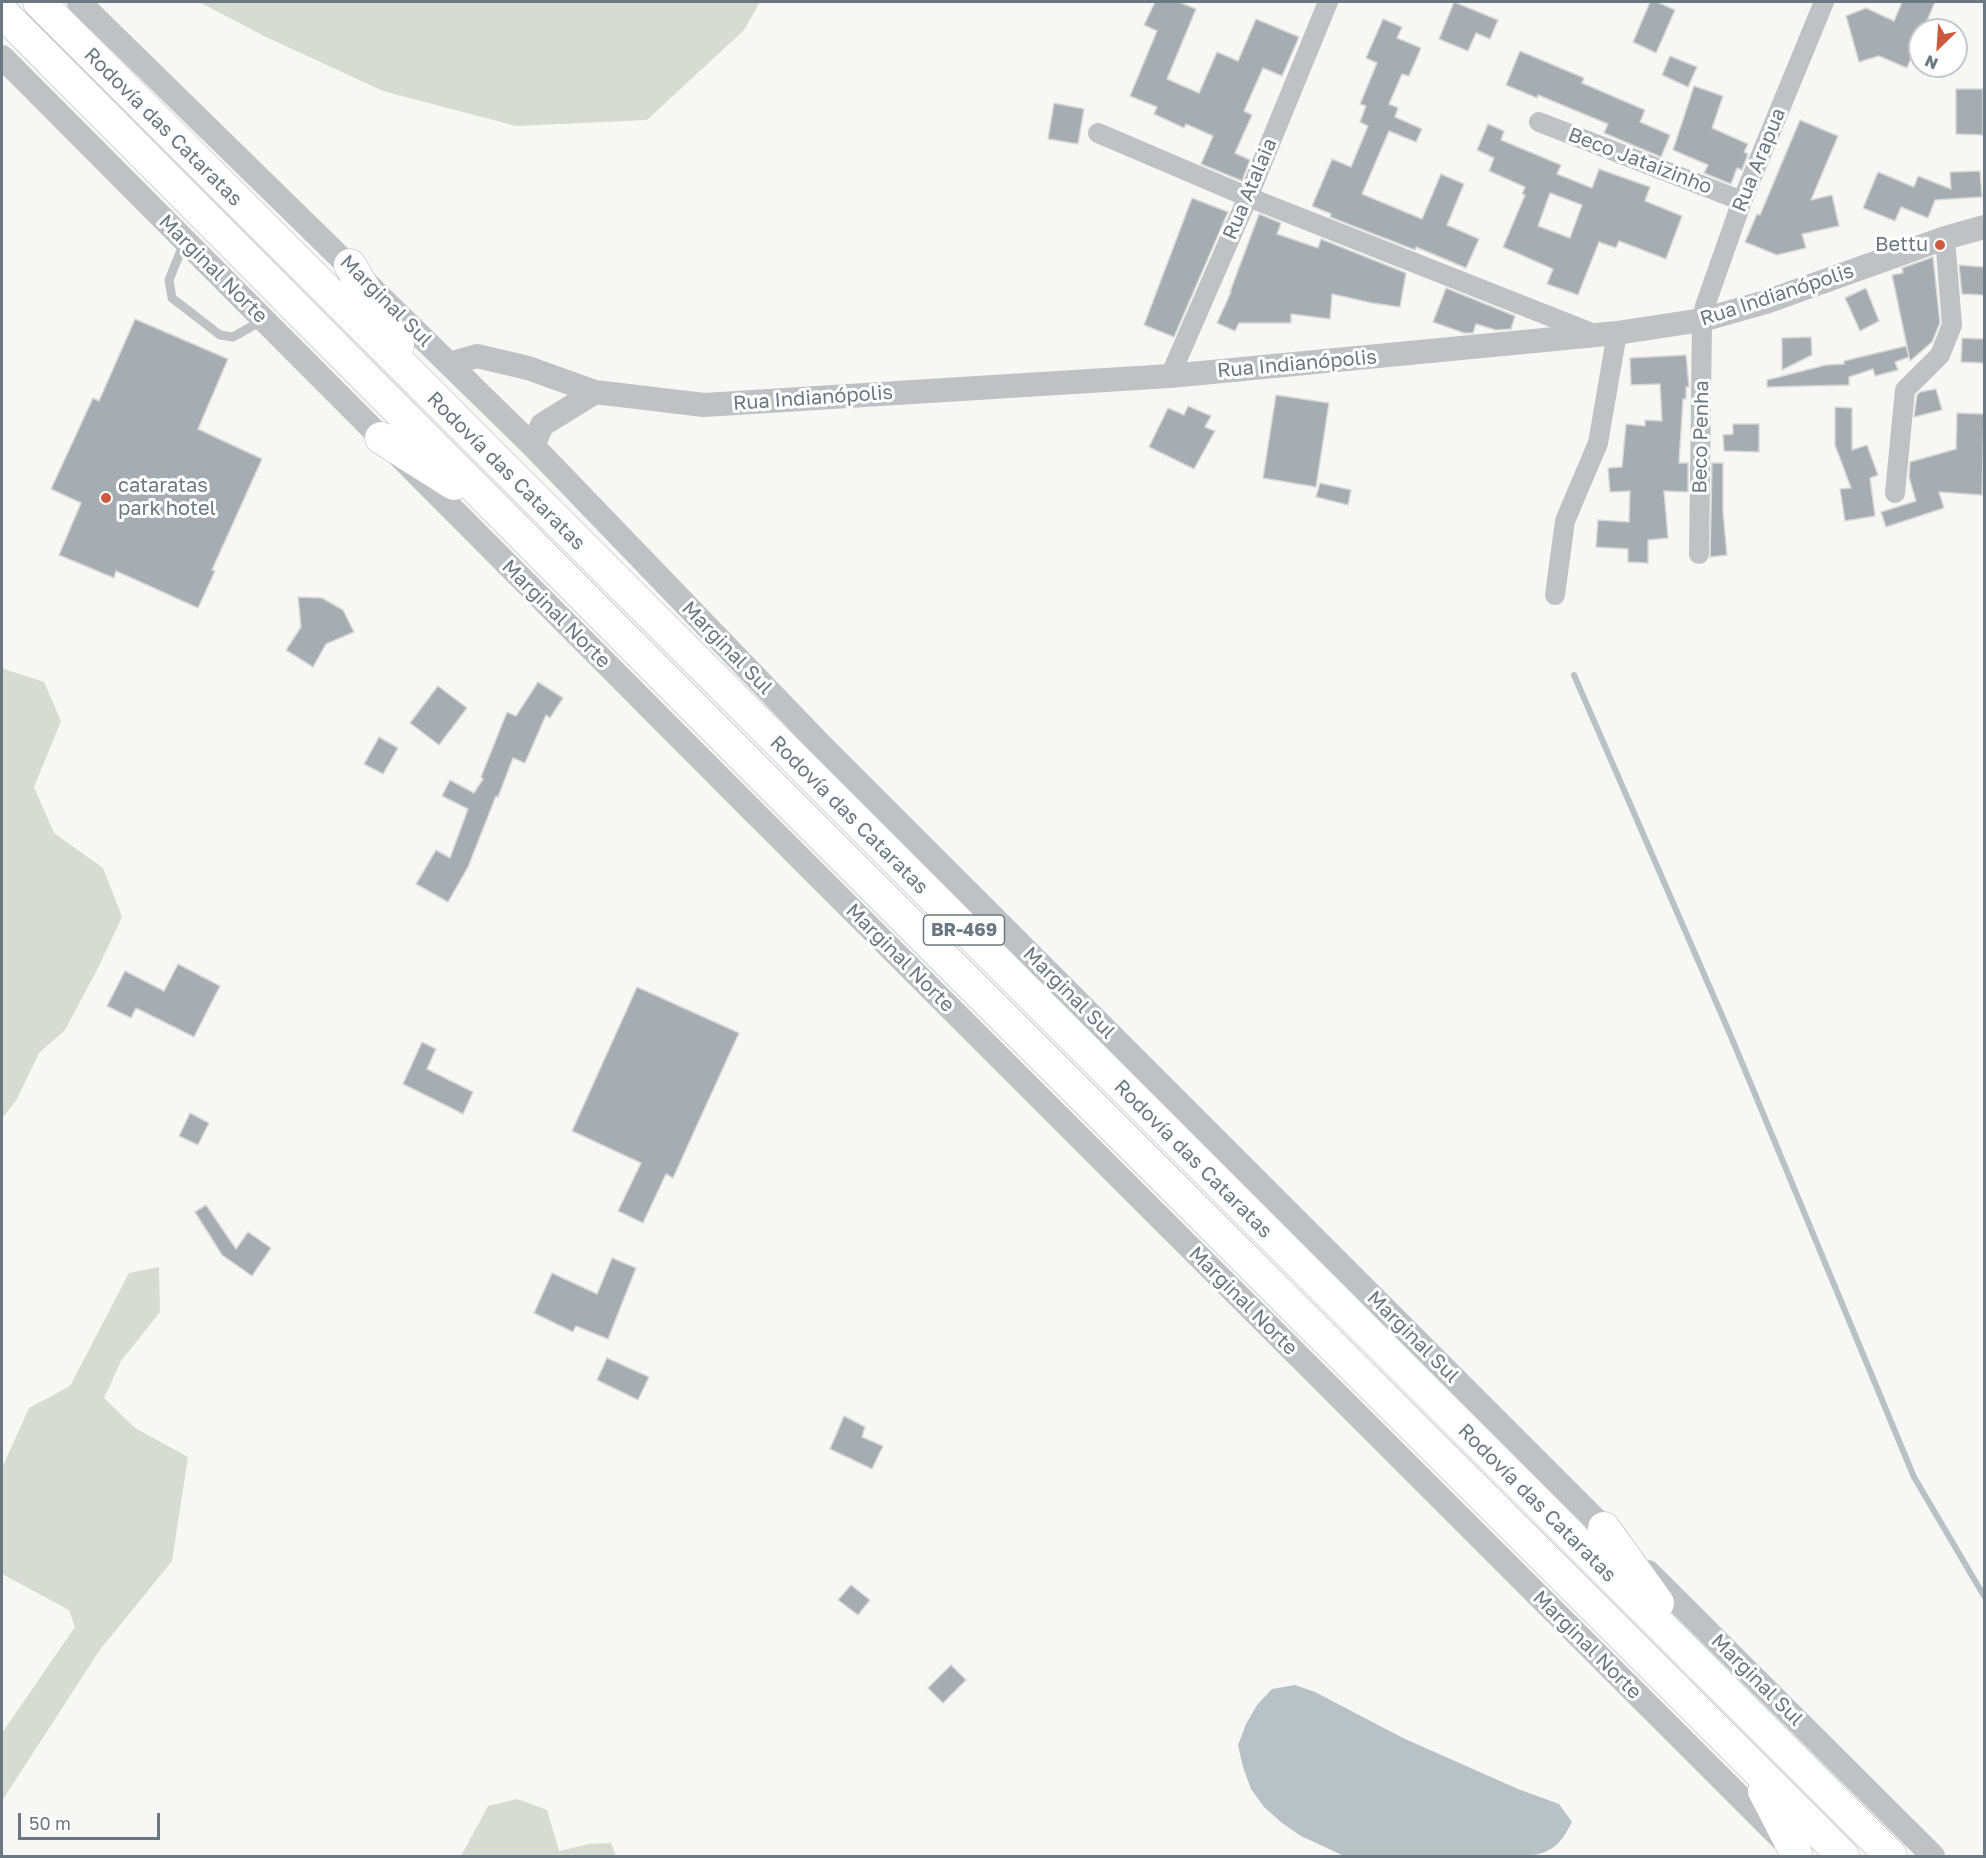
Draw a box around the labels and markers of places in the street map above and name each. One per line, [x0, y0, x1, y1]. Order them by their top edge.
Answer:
place label: Bettu [1875, 233, 1928, 257]
marker: Bettu [1933, 238, 1947, 252]
place label: cataratas park hotel [118, 474, 216, 521]
marker: cataratas park hotel [99, 491, 113, 505]

